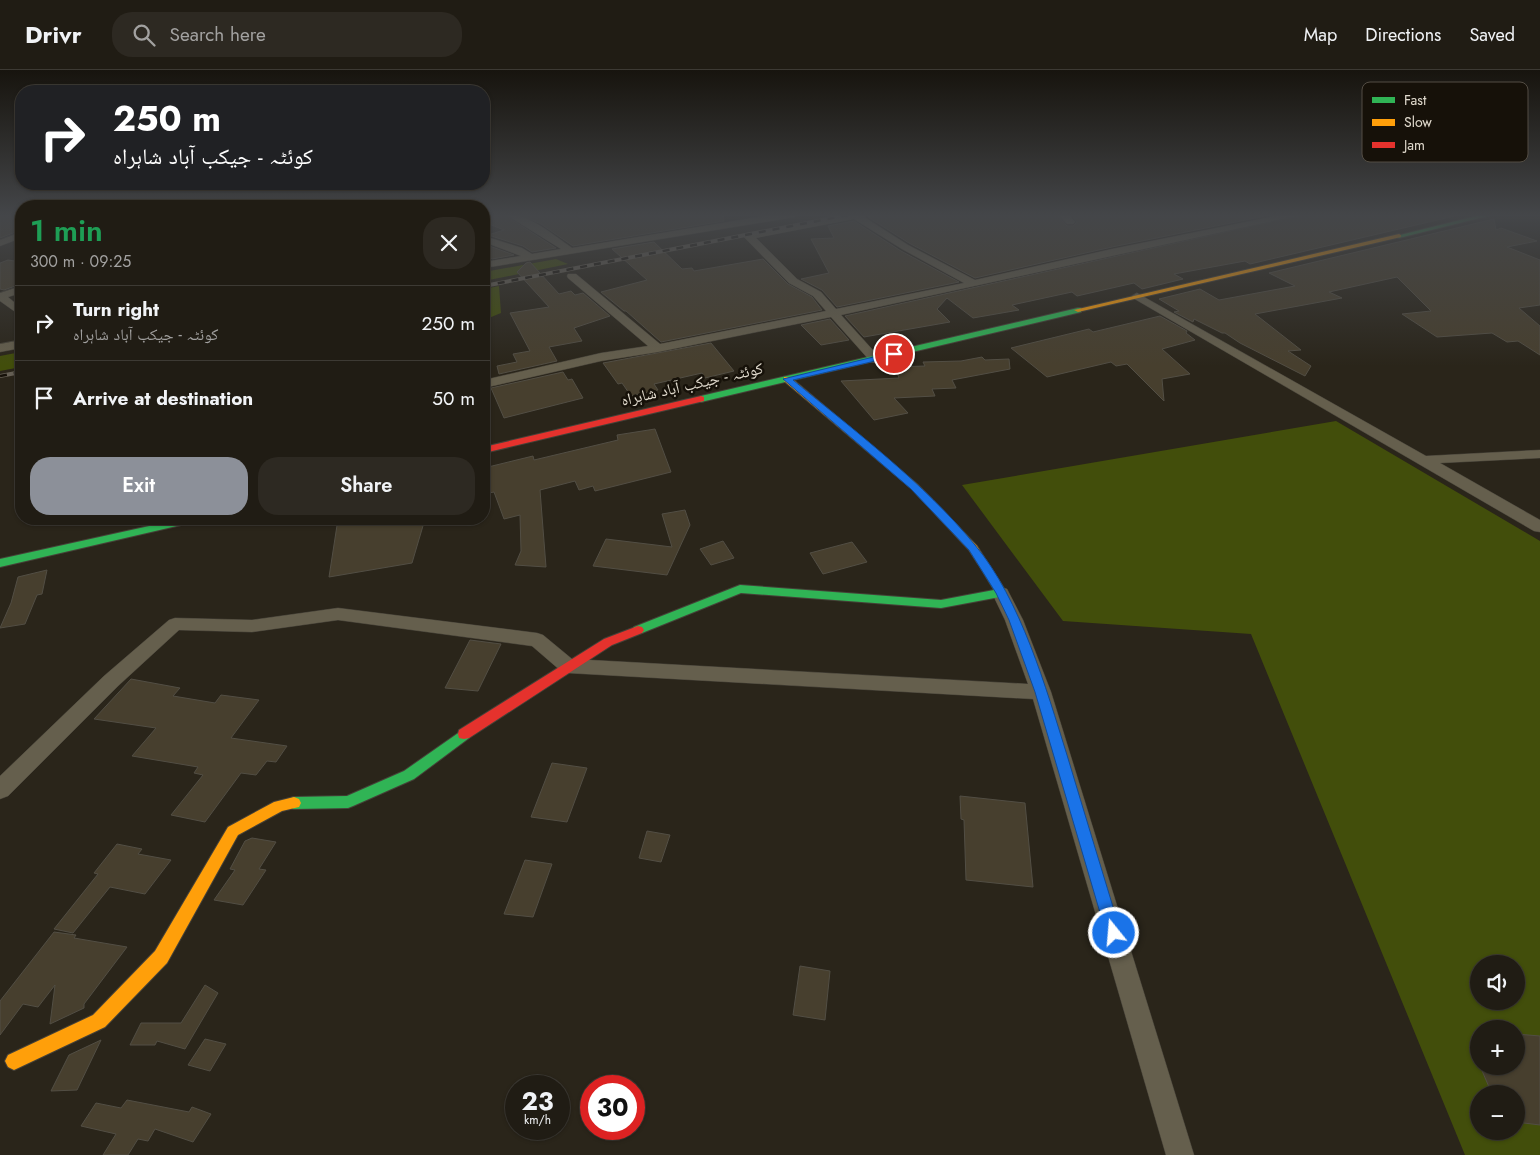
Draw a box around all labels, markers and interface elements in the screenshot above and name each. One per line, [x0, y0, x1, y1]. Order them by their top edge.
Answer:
search box [112, 12, 462, 57]
text: Drivr [25, 17, 82, 52]
icon: search [130, 21, 158, 49]
text: Search here [170, 21, 266, 48]
text: Map [1304, 22, 1337, 48]
text: Directions [1365, 22, 1441, 48]
text: Saved [1469, 22, 1515, 48]
legend [1362, 82, 1528, 162]
text: Fast [1404, 90, 1427, 110]
text: 250 m [113, 94, 221, 144]
icon: right [30, 105, 95, 170]
text: Slow [1404, 112, 1432, 132]
text: Jam [1402, 135, 1425, 155]
text: کوئٹہ - جیکب آباد شاہراہ [113, 140, 313, 172]
text: 1 min [30, 209, 103, 252]
button: close [423, 217, 475, 269]
text: 300 m · 09:25 [30, 250, 131, 273]
text: Turn right [73, 296, 159, 323]
icon: right [30, 309, 58, 337]
text: 250 m [422, 310, 475, 337]
text: کوئٹہ - جیکب آباد شاہراہ [73, 323, 218, 346]
pin [873, 333, 915, 375]
icon: arrive [880, 340, 908, 368]
street label: کوئٹہ - جیکب آباد شاہراہ [619, 356, 766, 412]
icon: arrive [30, 384, 58, 412]
text: Arrive at destination [73, 385, 253, 412]
text: 50 m [432, 385, 475, 412]
button: Exit [30, 457, 248, 515]
button: Share [258, 457, 475, 515]
position arrow [1087, 906, 1139, 958]
map controls [1470, 955, 1525, 1140]
button: sound [1470, 955, 1525, 1010]
button: + [1470, 1020, 1525, 1075]
speed limit sign: 30 [580, 1075, 645, 1140]
text: 23 [522, 1083, 553, 1119]
button: − [1470, 1085, 1525, 1140]
text: km/h [524, 1111, 551, 1129]

